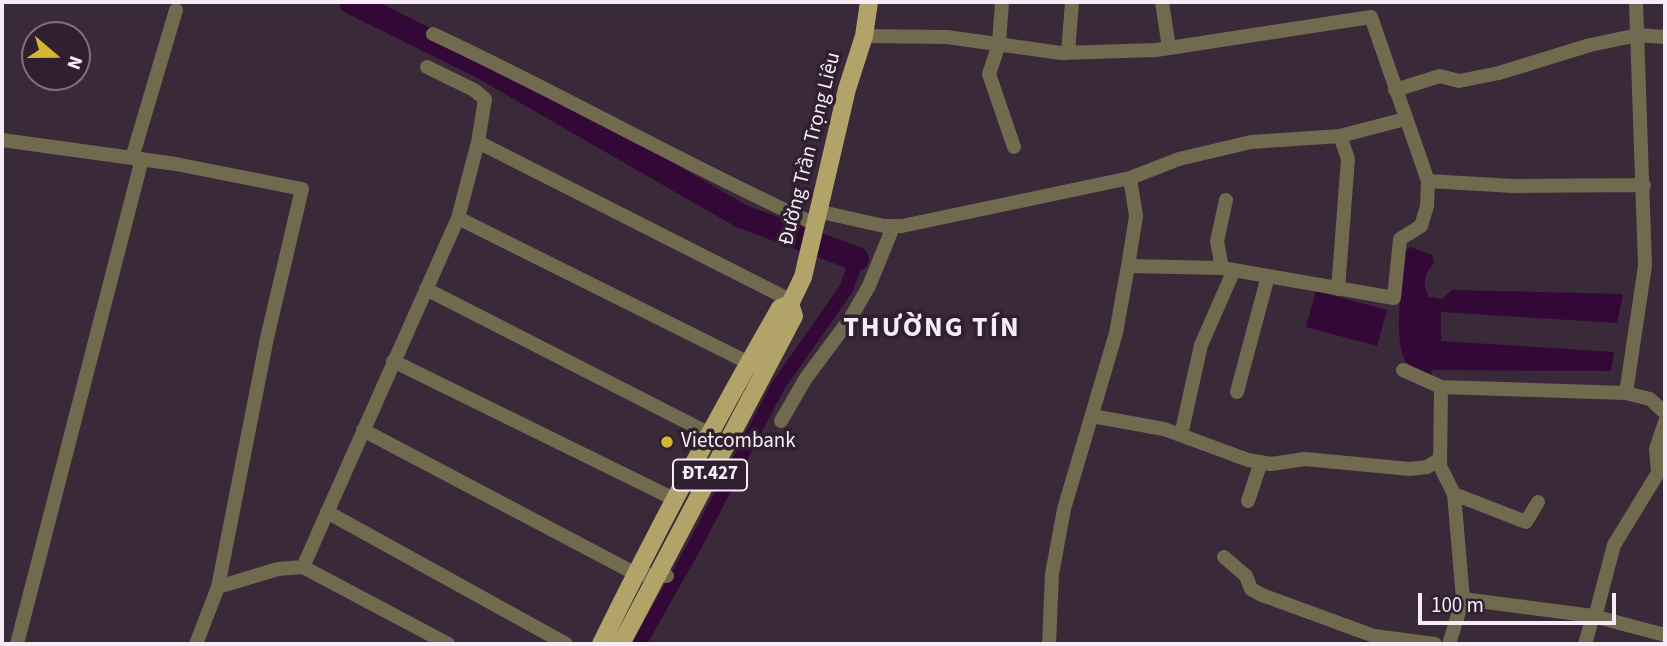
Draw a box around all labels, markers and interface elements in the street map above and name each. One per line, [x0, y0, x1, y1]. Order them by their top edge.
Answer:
north arrow [21, 21, 91, 91]
street label: Đường Trần Trọng Liêu [775, 50, 847, 248]
text: N [59, 52, 89, 73]
district label: THƯỜNG TÍN [845, 313, 1019, 347]
place label: Vietcombank [681, 429, 796, 455]
marker: Vietcombank [659, 434, 675, 450]
road number: ĐT.427 [673, 460, 747, 490]
scale bar [1422, 580, 1620, 624]
text: 100 m [1431, 590, 1484, 620]

